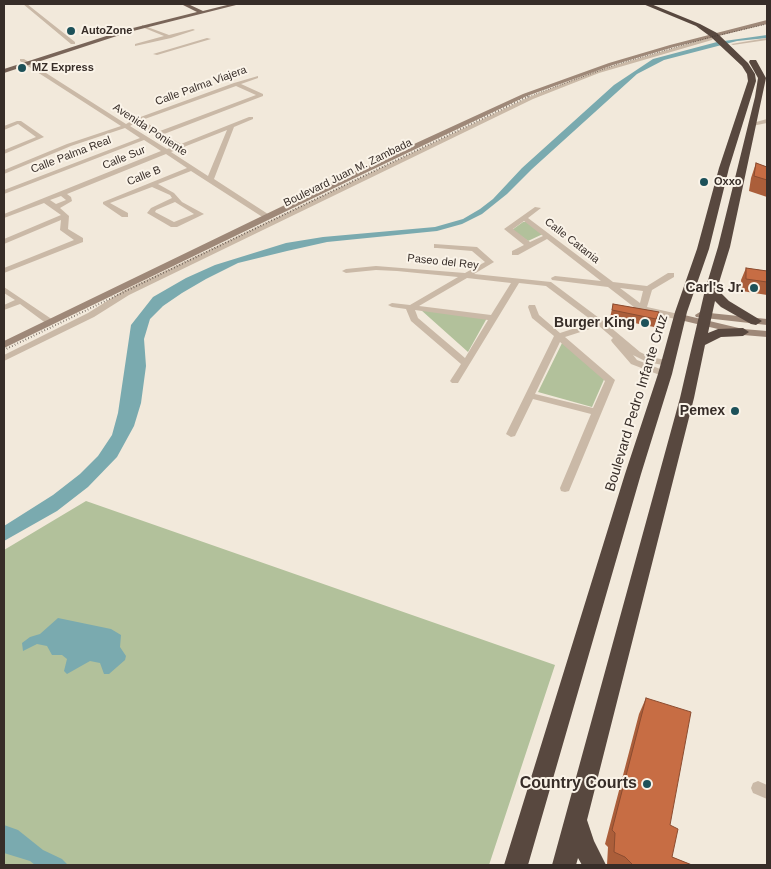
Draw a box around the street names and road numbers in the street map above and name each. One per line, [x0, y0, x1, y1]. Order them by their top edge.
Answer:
street label: Calle Palma Viajera [153, 63, 249, 109]
street label: Avenida Poniente [110, 101, 190, 159]
street label: Calle Palma Real [29, 134, 113, 176]
street label: Boulevard Juan M. Zambada [282, 136, 414, 210]
street label: Calle Sur [101, 143, 147, 173]
street label: Calle B [125, 163, 163, 189]
street label: Calle Catania [542, 215, 602, 267]
street label: Paseo del Rey [407, 252, 479, 272]
street label: Boulevard Pedro Infante Cruz [602, 312, 672, 494]

